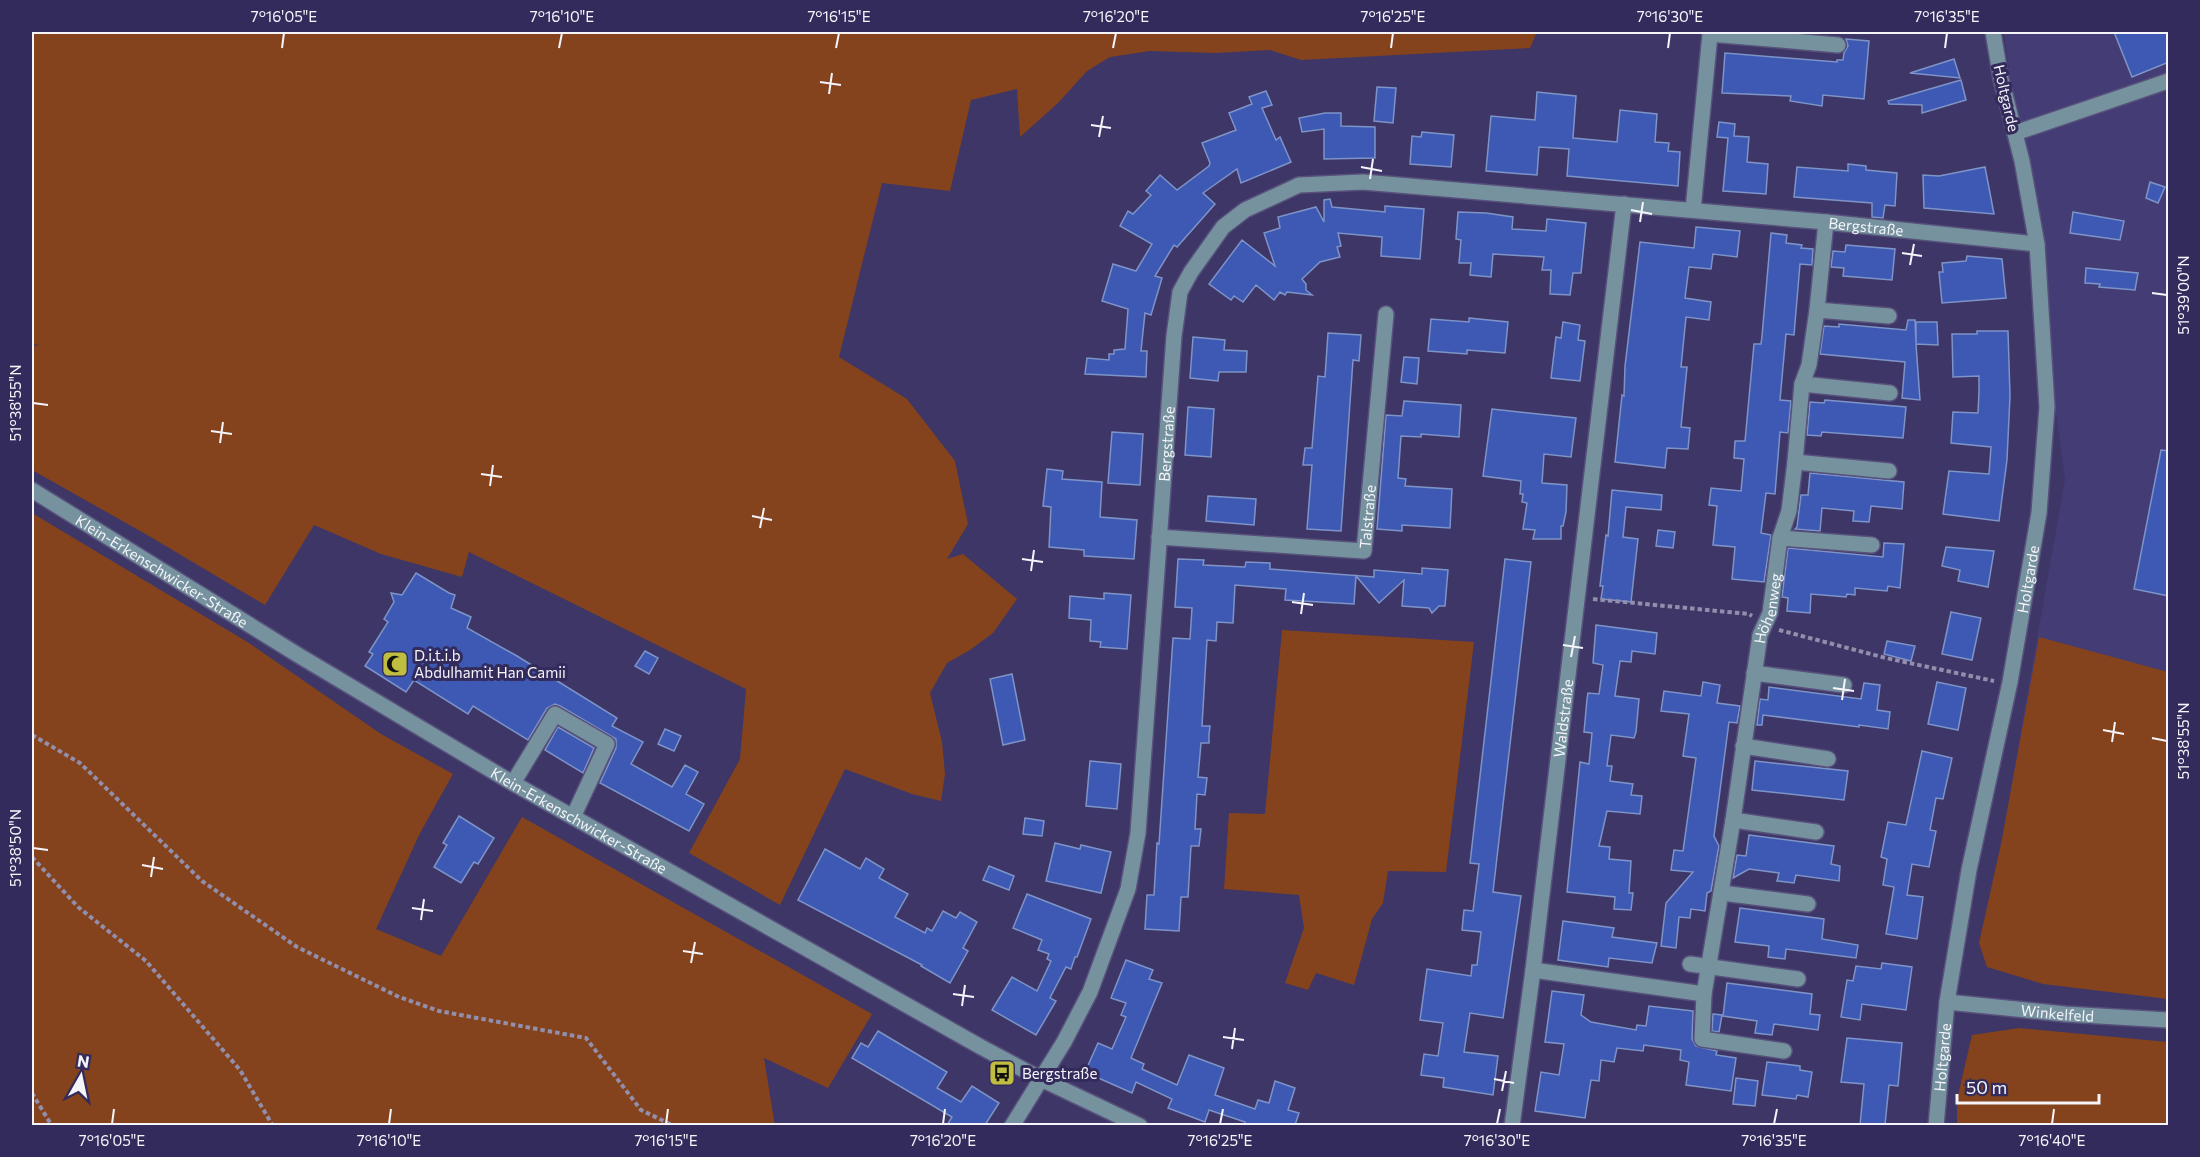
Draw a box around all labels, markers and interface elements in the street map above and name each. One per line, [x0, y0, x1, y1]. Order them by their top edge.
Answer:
text: 7°16'05"E [251, 7, 317, 25]
text: 7°16'10"E [530, 7, 594, 25]
text: 7°16'15"E [807, 7, 871, 25]
text: 7°16'20"E [1083, 7, 1149, 25]
text: 7°16'25"E [1360, 7, 1426, 25]
text: 7°16'30"E [1637, 7, 1703, 25]
text: 7°16'35"E [1914, 7, 1980, 25]
street label: Holtgarde [1991, 63, 2023, 133]
street label: Bergstraße [1828, 213, 1905, 239]
text: 51°39'00"N [2174, 255, 2192, 335]
text: 51°38'55"N [6, 364, 24, 442]
street label: Bergstraße [1154, 405, 1178, 482]
street label: Talstraße [1355, 484, 1379, 549]
street label: Klein-Erkenschwicker-Straße [73, 510, 252, 631]
street label: Holtgarde [2013, 544, 2042, 614]
street label: Höhenweg [1750, 572, 1784, 645]
place label: D.i.t.i.b Abdulhamit Han Camii [414, 646, 566, 681]
mosque icon: D.i.t.i.b Abdulhamit Han Camii [380, 649, 410, 679]
street label: Waldstraße [1549, 678, 1576, 758]
text: 51°38'55"N [2174, 702, 2192, 780]
street label: Klein-Erkenschwicker-Straße [488, 763, 670, 877]
text: 51°38'50"N [6, 809, 24, 887]
street label: Winkelfeld [2020, 1001, 2095, 1025]
street label: Holtgarde [1930, 1022, 1954, 1092]
north arrow [51, 1046, 111, 1106]
text: N [76, 1050, 91, 1071]
bus stop icon: Bergstraße [987, 1058, 1017, 1088]
place label: Bergstraße [1022, 1064, 1097, 1082]
scale bar [1957, 1067, 2100, 1105]
text: 50 m [1966, 1076, 2007, 1098]
text: 7°16'05"E [79, 1131, 145, 1149]
text: 7°16'10"E [357, 1131, 421, 1149]
text: 7°16'15"E [634, 1131, 698, 1149]
text: 7°16'20"E [910, 1131, 976, 1149]
text: 7°16'25"E [1187, 1131, 1253, 1149]
text: 7°16'30"E [1464, 1131, 1530, 1149]
text: 7°16'35"E [1741, 1131, 1807, 1149]
text: 7°16'40"E [2019, 1131, 2086, 1149]

